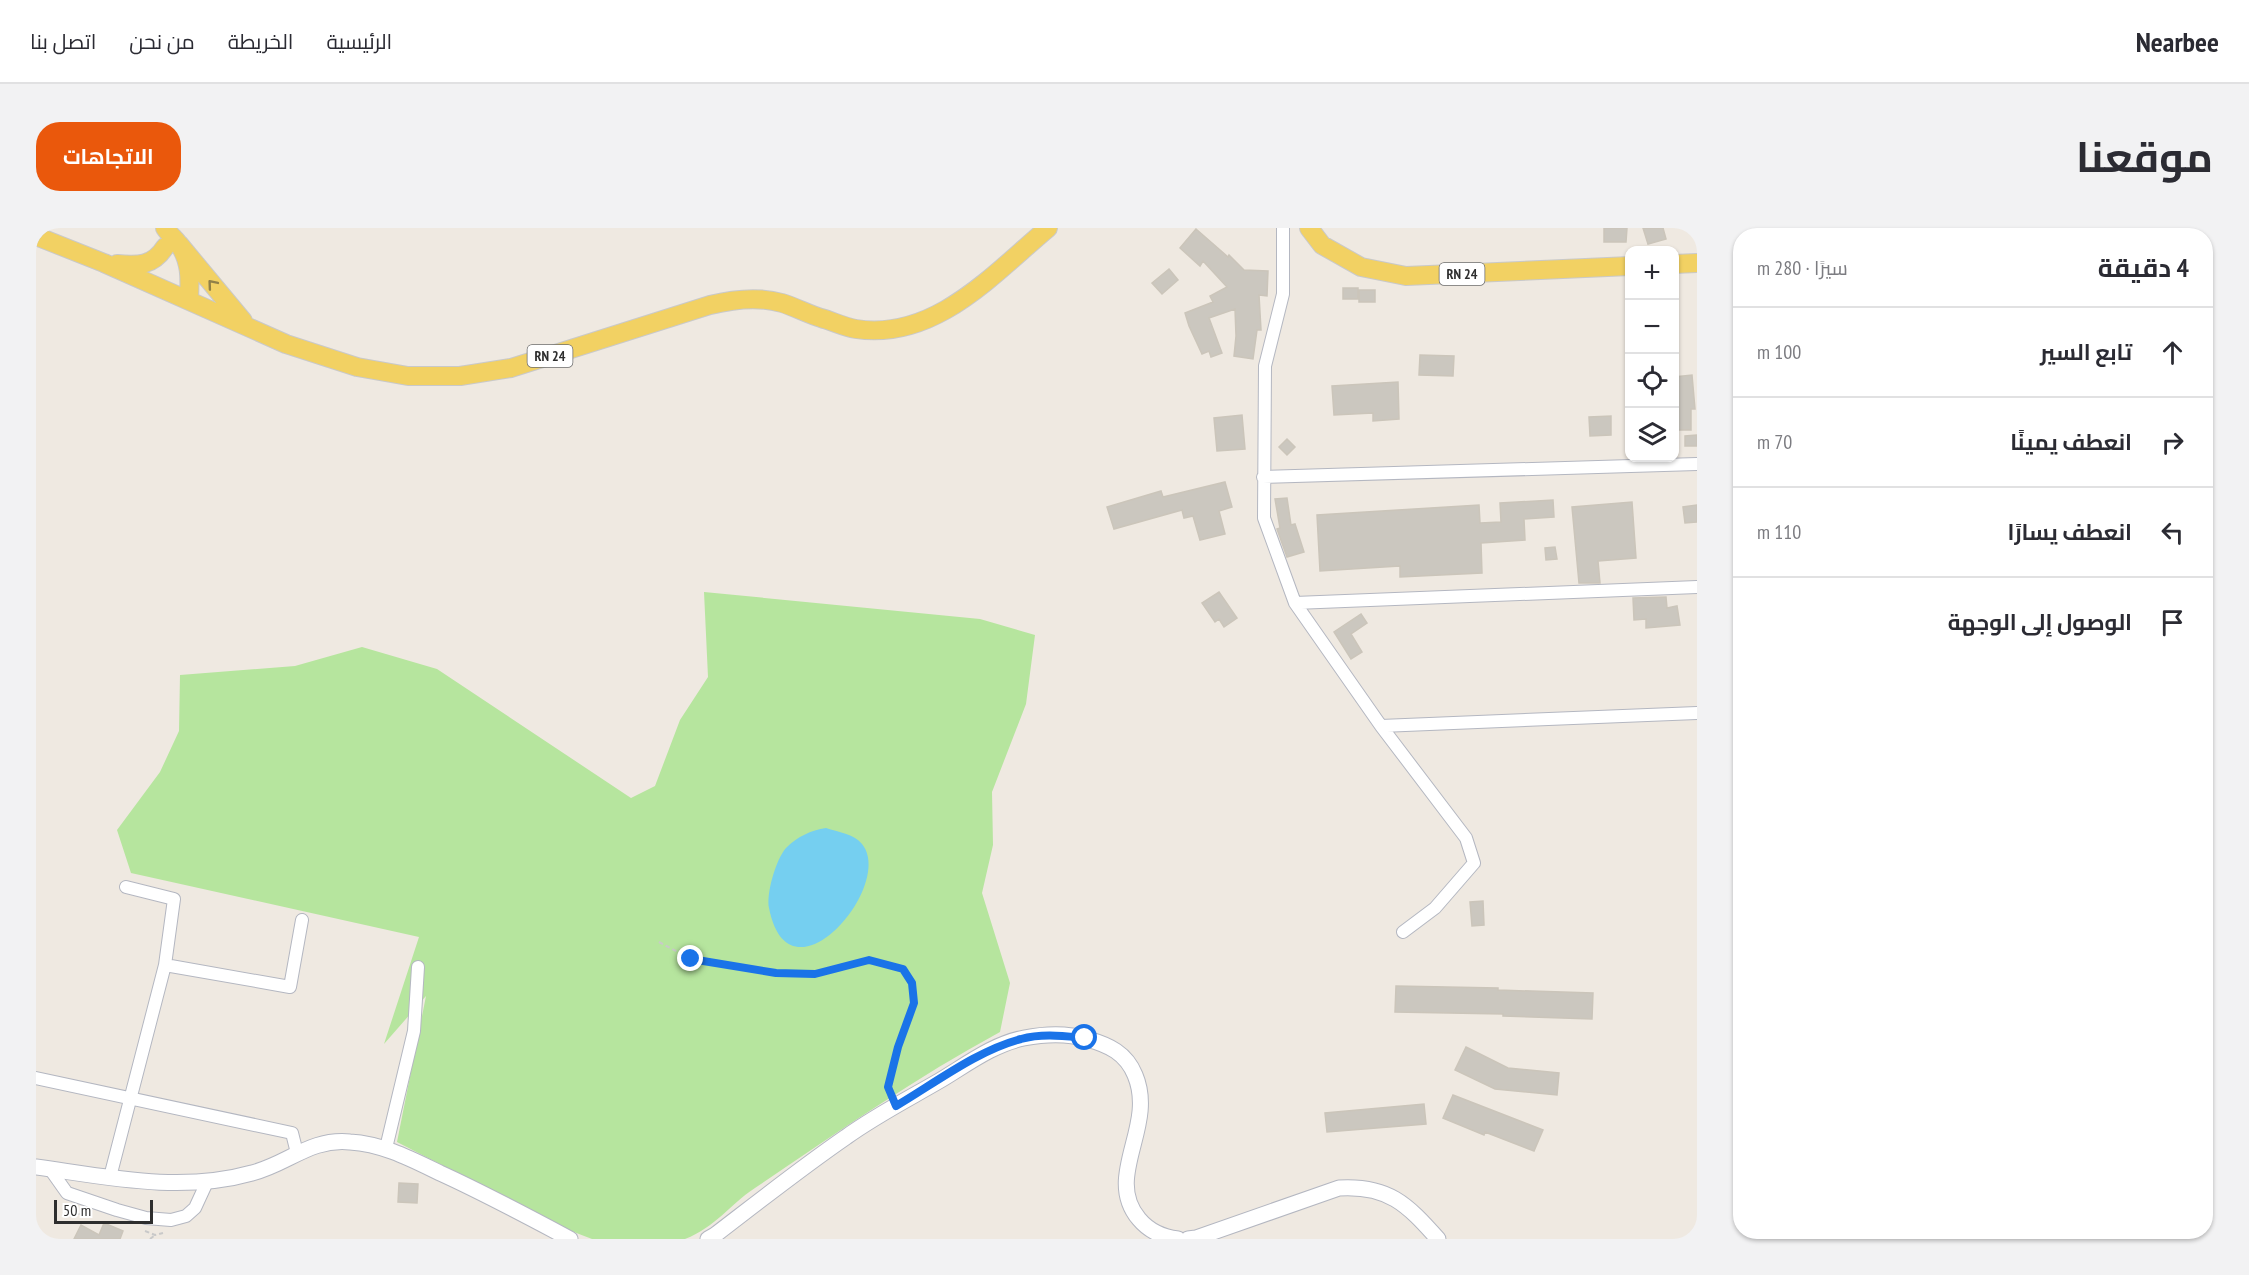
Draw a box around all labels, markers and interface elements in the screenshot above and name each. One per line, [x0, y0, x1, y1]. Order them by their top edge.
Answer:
text: Nearbee [2136, 23, 2219, 60]
text: اتصل بنا [30, 28, 96, 55]
text: من نحن [129, 28, 195, 55]
text: الخريطة [228, 28, 293, 55]
text: الرئيسية [326, 28, 392, 55]
button: الاتجاهات [36, 122, 181, 191]
text: موقعنا [2076, 129, 2213, 184]
map controls [1625, 246, 1679, 462]
button: + [1625, 246, 1679, 300]
text: 4 دقيقة [2098, 251, 2189, 284]
text: سيرًا · 280 m [1757, 255, 1848, 281]
road number: RN 24 [1440, 263, 1484, 285]
one-way arrow [209, 280, 220, 291]
button: − [1625, 300, 1679, 354]
icon: ahead [2156, 336, 2189, 369]
text: تابع السير [2040, 338, 2132, 366]
text: 100 m [1757, 339, 1801, 365]
road number: RN 24 [528, 345, 572, 367]
button: locate [1625, 354, 1679, 408]
button: layers [1625, 408, 1679, 462]
icon: right [2156, 426, 2189, 459]
text: انعطف يمينًا [2010, 428, 2132, 456]
text: 70 m [1757, 429, 1792, 455]
icon: left [2156, 516, 2189, 549]
text: انعطف يسارًا [2008, 518, 2132, 546]
text: 110 m [1757, 519, 1801, 545]
icon: arrive [2156, 606, 2189, 639]
text: الوصول إلى الوجهة [1948, 608, 2132, 636]
route end [677, 945, 703, 971]
route start [1071, 1024, 1097, 1050]
scale bar [54, 1197, 153, 1224]
text: 50 m [63, 1200, 91, 1220]

